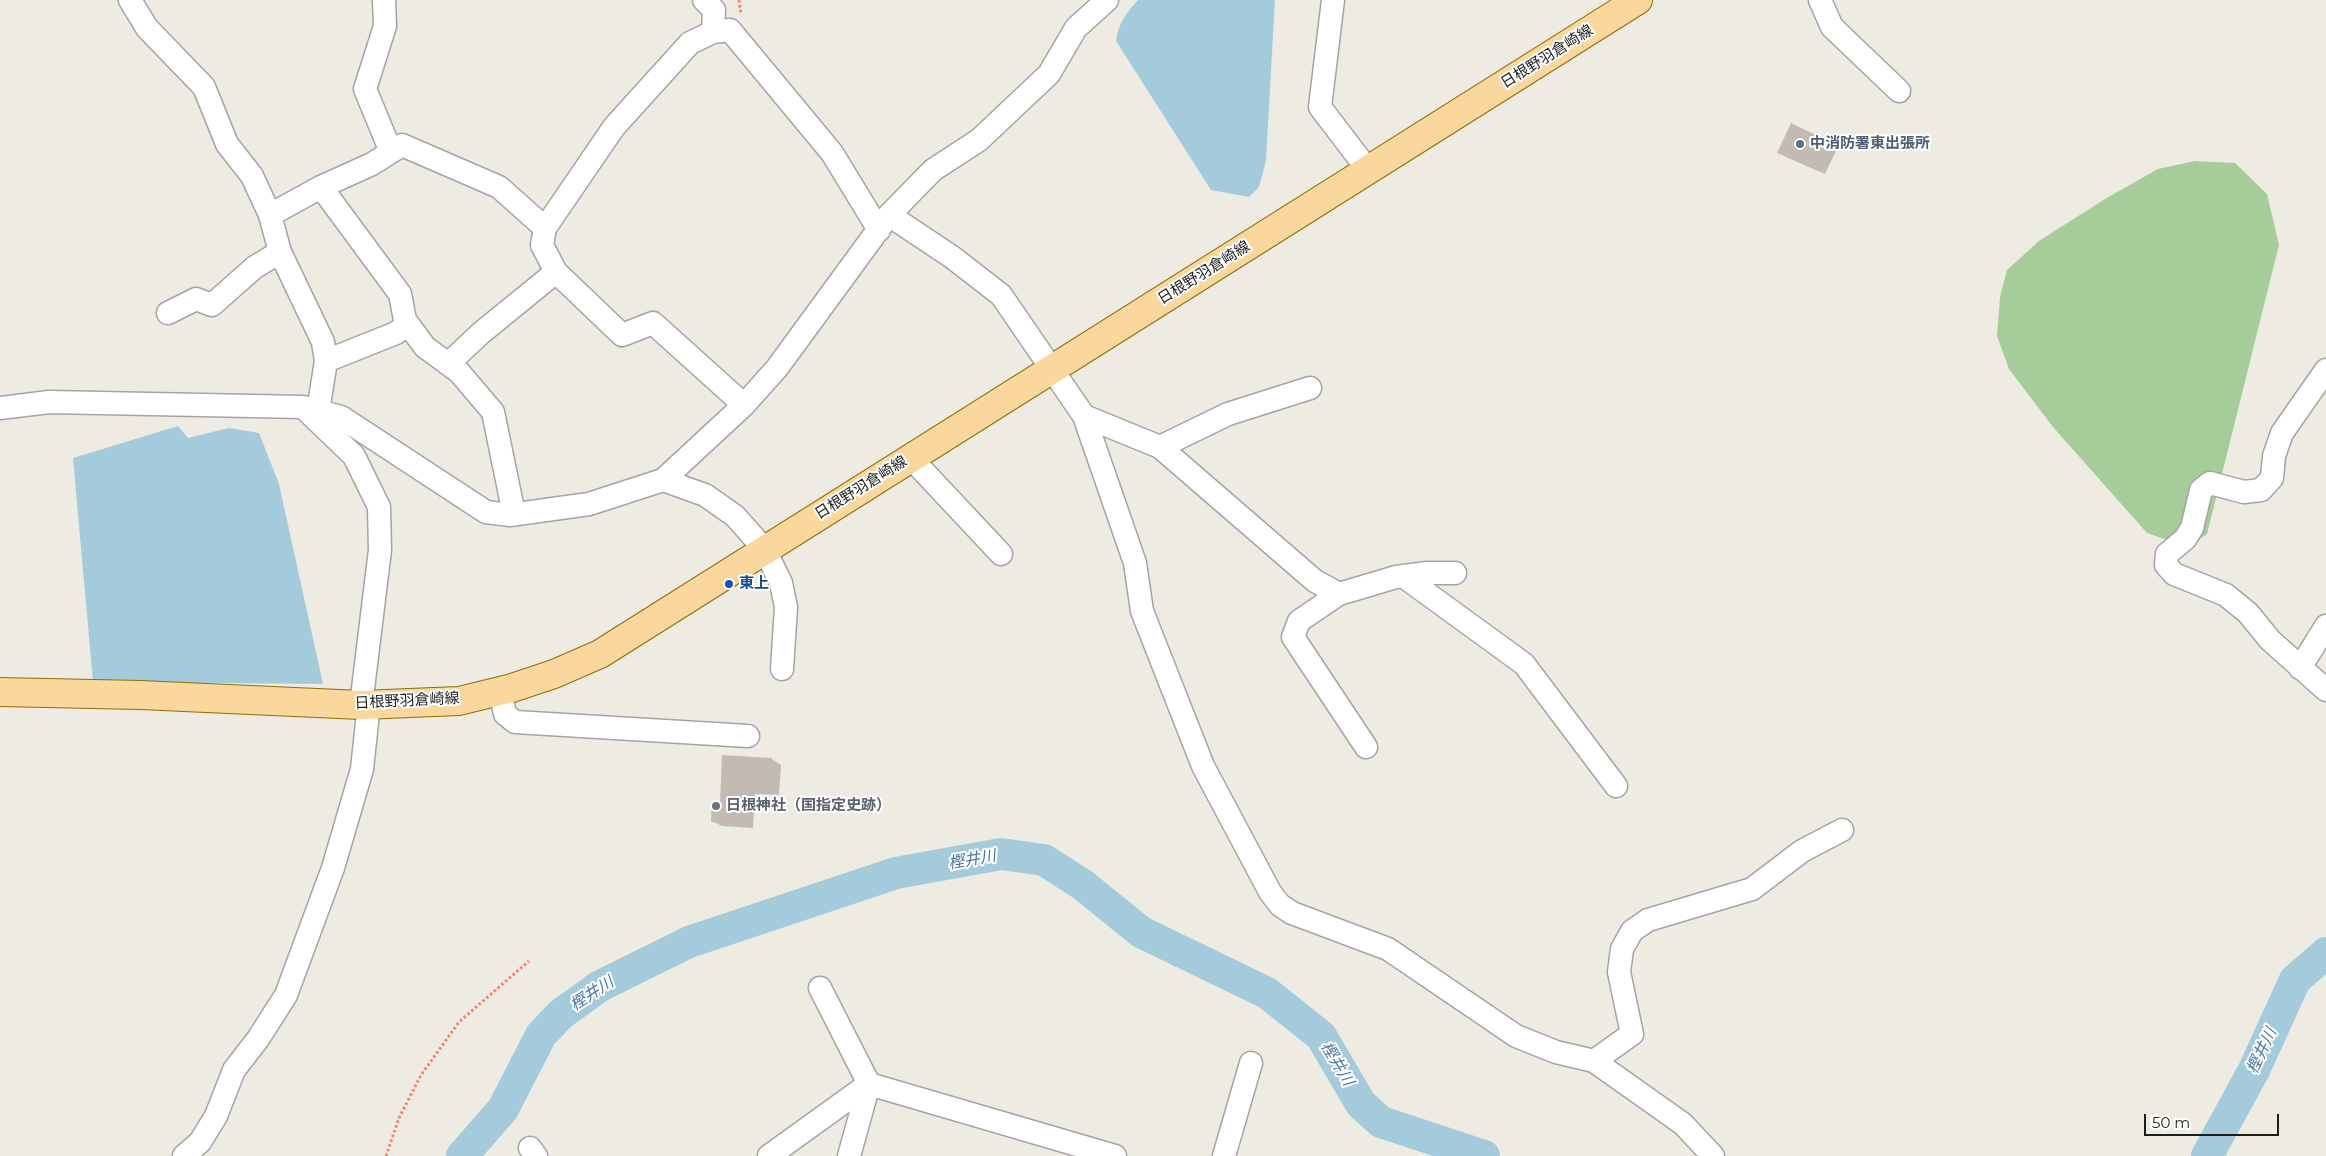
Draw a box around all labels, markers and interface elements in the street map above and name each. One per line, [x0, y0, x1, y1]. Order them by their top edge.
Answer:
street label: 日根野羽倉崎線 [1498, 22, 1596, 92]
place label: 中消防署東出張所 [1810, 135, 1930, 153]
marker: 中消防署東出張所 [1794, 138, 1806, 150]
street label: 日根野羽倉崎線 [1155, 238, 1253, 308]
street label: 日根野羽倉崎線 [812, 453, 910, 523]
place label: 東上 [739, 575, 769, 593]
marker: 東上 [723, 578, 735, 590]
street label: 日根野羽倉崎線 [354, 689, 460, 713]
place label: 日根神社（国指定史跡） [726, 797, 891, 815]
marker: 日根神社（国指定史跡） [710, 800, 722, 812]
water label: 樫井川 [947, 846, 997, 874]
water label: 樫井川 [567, 973, 617, 1015]
water label: 樫井川 [2243, 1025, 2281, 1077]
water label: 樫井川 [1316, 1038, 1358, 1090]
scale bar [2146, 1104, 2281, 1136]
text: 50 m [2152, 1113, 2190, 1132]

